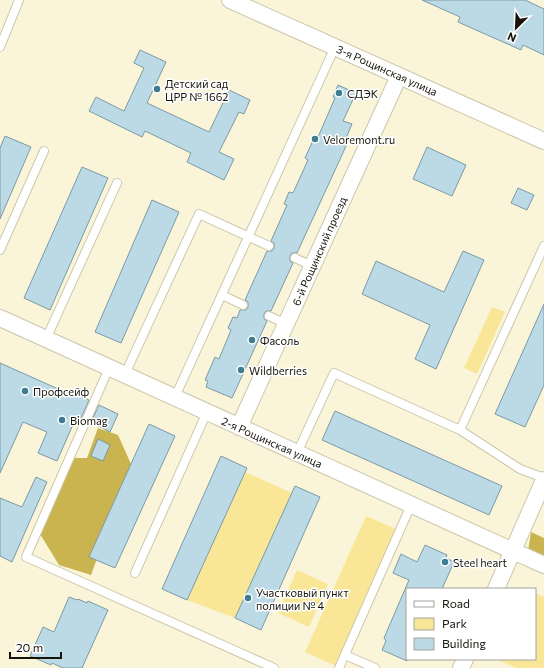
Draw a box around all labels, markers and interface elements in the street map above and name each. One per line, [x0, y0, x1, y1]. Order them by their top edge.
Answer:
north arrow [496, 8, 536, 48]
text: N [505, 30, 518, 45]
street label: 3-я Рощинская улица [335, 42, 439, 98]
place label: Детский сад ЦРР № 1662 [165, 77, 229, 103]
marker: Детский сад ЦРР № 1662 [152, 84, 162, 94]
place label: СДЭК [347, 87, 379, 100]
marker: СДЭК [334, 88, 344, 98]
place label: Veloremont.ru [323, 133, 395, 146]
marker: Veloremont.ru [310, 134, 320, 144]
street label: 6-й Рощинский проезд [289, 194, 349, 307]
place label: Фасоль [260, 334, 299, 347]
marker: Фасоль [247, 335, 257, 345]
place label: Wildberries [249, 364, 307, 377]
marker: Wildberries [236, 365, 246, 375]
place label: Профсейф [33, 385, 89, 398]
marker: Профсейф [20, 386, 30, 396]
place label: Biomag [70, 414, 108, 427]
street label: 2-я Рощинская улица [220, 414, 324, 470]
marker: Biomag [57, 415, 67, 425]
place label: Steel heart [453, 556, 508, 569]
marker: Steel heart [440, 557, 450, 567]
place label: Участковый пункт полиции № 4 [256, 586, 349, 612]
legend [406, 588, 536, 660]
marker: Участковый пункт полиции № 4 [243, 593, 253, 603]
text: Road [442, 596, 470, 610]
text: Park [442, 616, 468, 630]
scale bar [10, 634, 61, 660]
text: Building [442, 636, 486, 650]
text: 20 m [16, 640, 43, 654]

